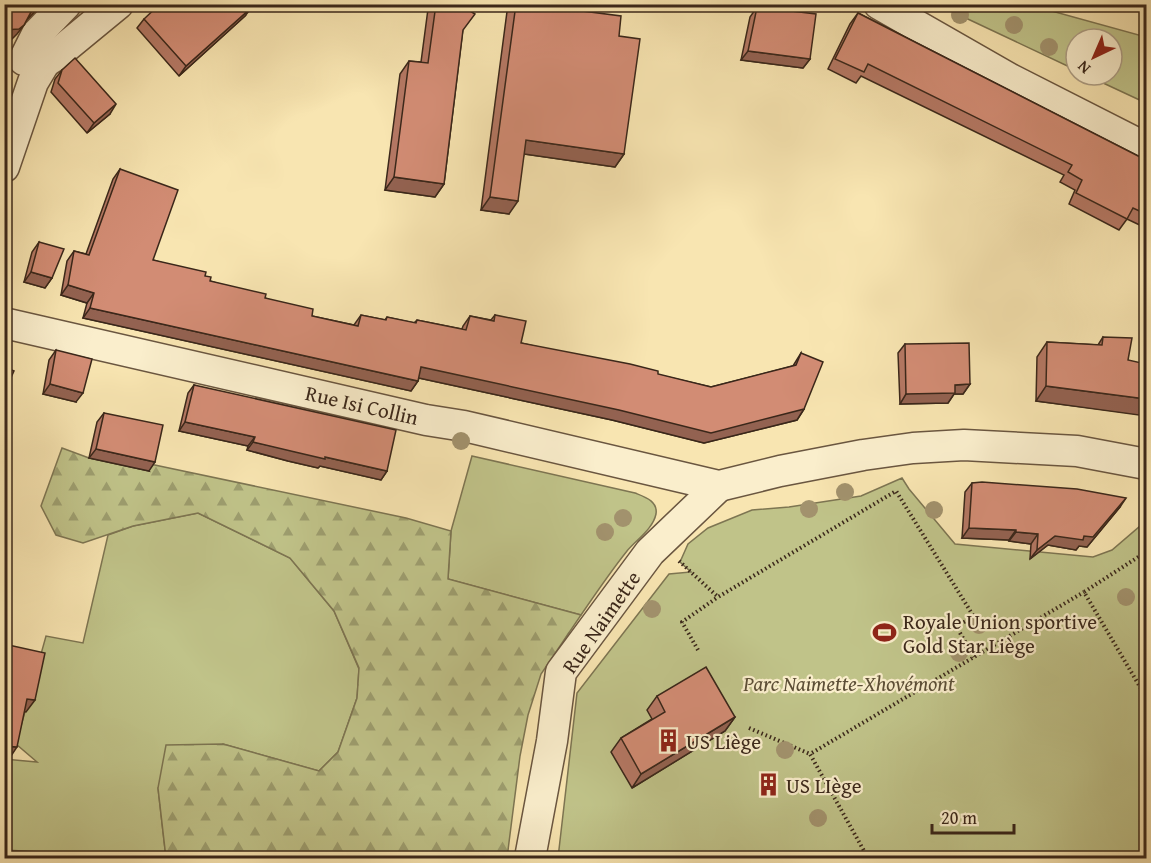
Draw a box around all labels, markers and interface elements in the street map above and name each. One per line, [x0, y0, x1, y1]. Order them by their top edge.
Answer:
north arrow [1064, 27, 1124, 87]
text: N [1071, 55, 1096, 80]
street label: Rue Isi Collin [303, 377, 422, 433]
street label: Rue Naimette [554, 564, 648, 680]
place label: Royale Union sportive Gold Star Liège [903, 606, 1097, 661]
sports icon: Royale Union sportive Gold Star Liège [872, 620, 898, 646]
park label: Parc Naimette-Xhovémont [742, 668, 955, 699]
place label: US Liège [686, 726, 761, 757]
building icon: US Liège [655, 728, 681, 754]
place label: US LIège [786, 770, 862, 801]
building icon: US LIège [755, 772, 781, 798]
scale bar [932, 797, 1014, 835]
text: 20 m [941, 804, 977, 831]

